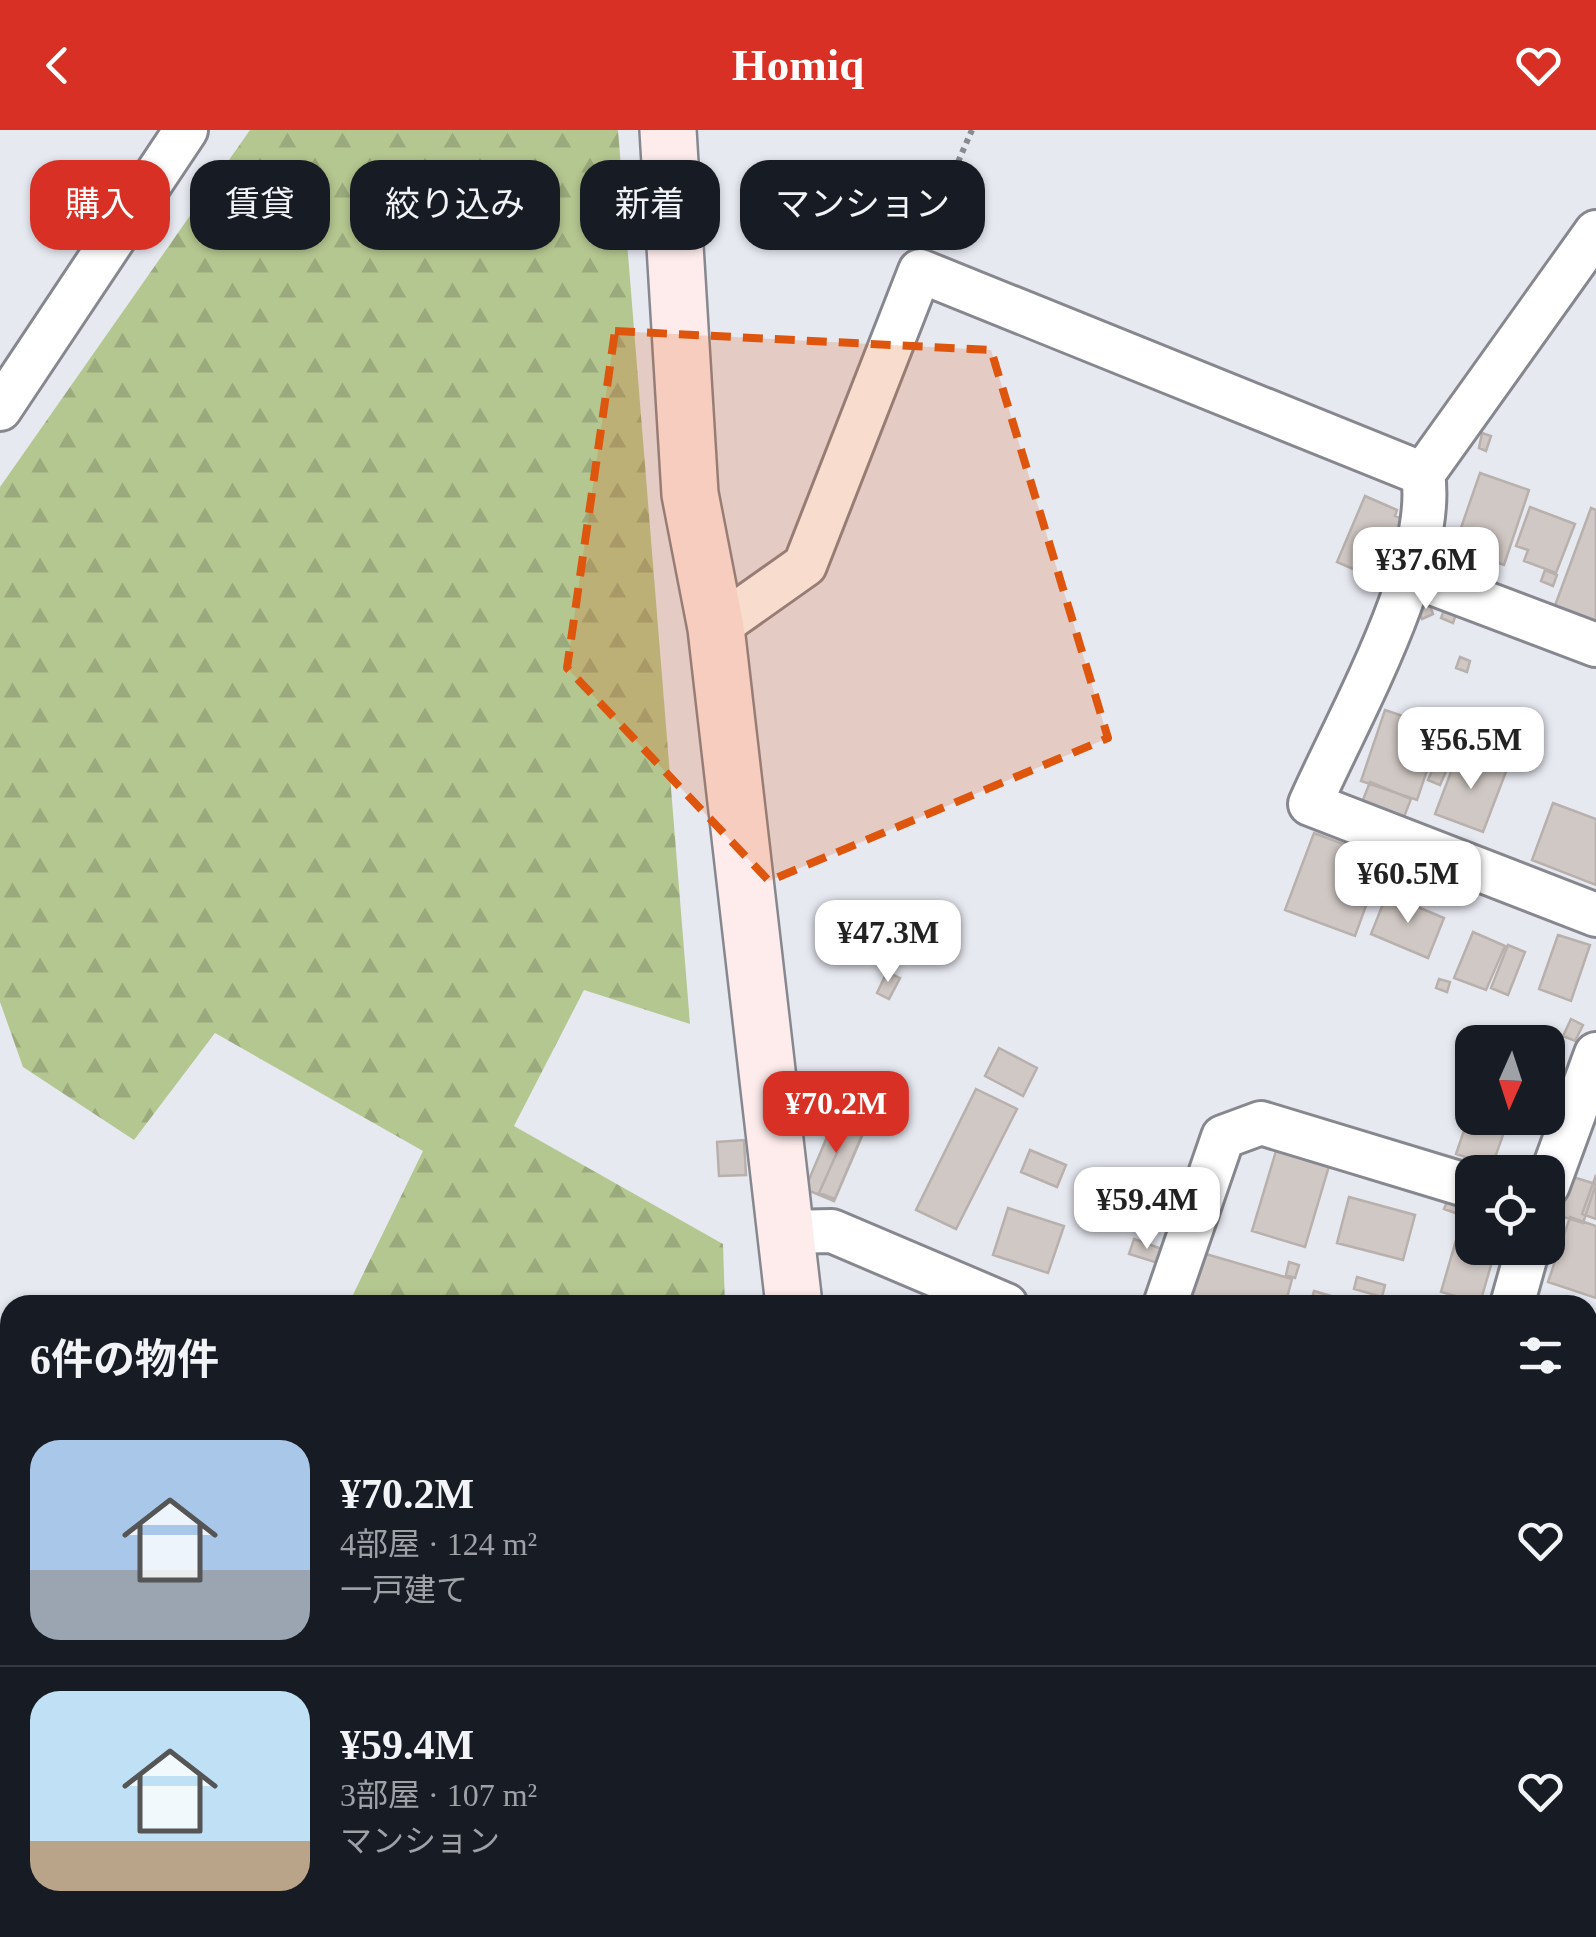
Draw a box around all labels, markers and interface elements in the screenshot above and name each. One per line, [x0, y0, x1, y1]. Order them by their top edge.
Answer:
icon: back [30, 38, 85, 93]
icon: heart [1511, 38, 1566, 93]
text: Homiq [732, 40, 864, 90]
chip: 購入 [30, 160, 170, 250]
chip: 賃貸 [190, 160, 330, 250]
chip: 絞り込み [350, 160, 560, 250]
chip: 新着 [580, 160, 720, 250]
chip: マンション [740, 160, 985, 250]
pin: ¥37.6M [1345, 527, 1507, 612]
text: ¥37.6M [1375, 541, 1477, 577]
pin: ¥56.5M [1390, 707, 1552, 792]
text: ¥56.5M [1420, 721, 1522, 757]
pin: ¥60.5M [1327, 841, 1489, 926]
text: ¥60.5M [1357, 855, 1459, 891]
pin: ¥47.3M [807, 900, 969, 985]
text: ¥47.3M [837, 914, 939, 950]
north arrow [1455, 1025, 1565, 1135]
map controls [1455, 1025, 1565, 1265]
pin: ¥70.2M [755, 1071, 917, 1156]
text: ¥70.2M [785, 1085, 887, 1121]
button: locate [1455, 1155, 1565, 1265]
pin: ¥59.4M [1066, 1167, 1228, 1252]
text: ¥59.4M [1096, 1181, 1198, 1217]
icon: filters [1513, 1328, 1568, 1383]
text: 6件の物件 [30, 1337, 219, 1383]
text: ¥70.2M [340, 1471, 474, 1517]
icon: home [110, 1480, 230, 1600]
icon: heart [1513, 1513, 1568, 1568]
text: 4部屋 · 124 m² [340, 1526, 537, 1562]
text: 一戸建て [340, 1572, 468, 1608]
text: ¥59.4M [340, 1722, 474, 1768]
icon: home [110, 1731, 230, 1851]
icon: heart [1513, 1764, 1568, 1819]
text: 3部屋 · 107 m² [340, 1777, 537, 1813]
text: マンション [340, 1823, 500, 1859]

